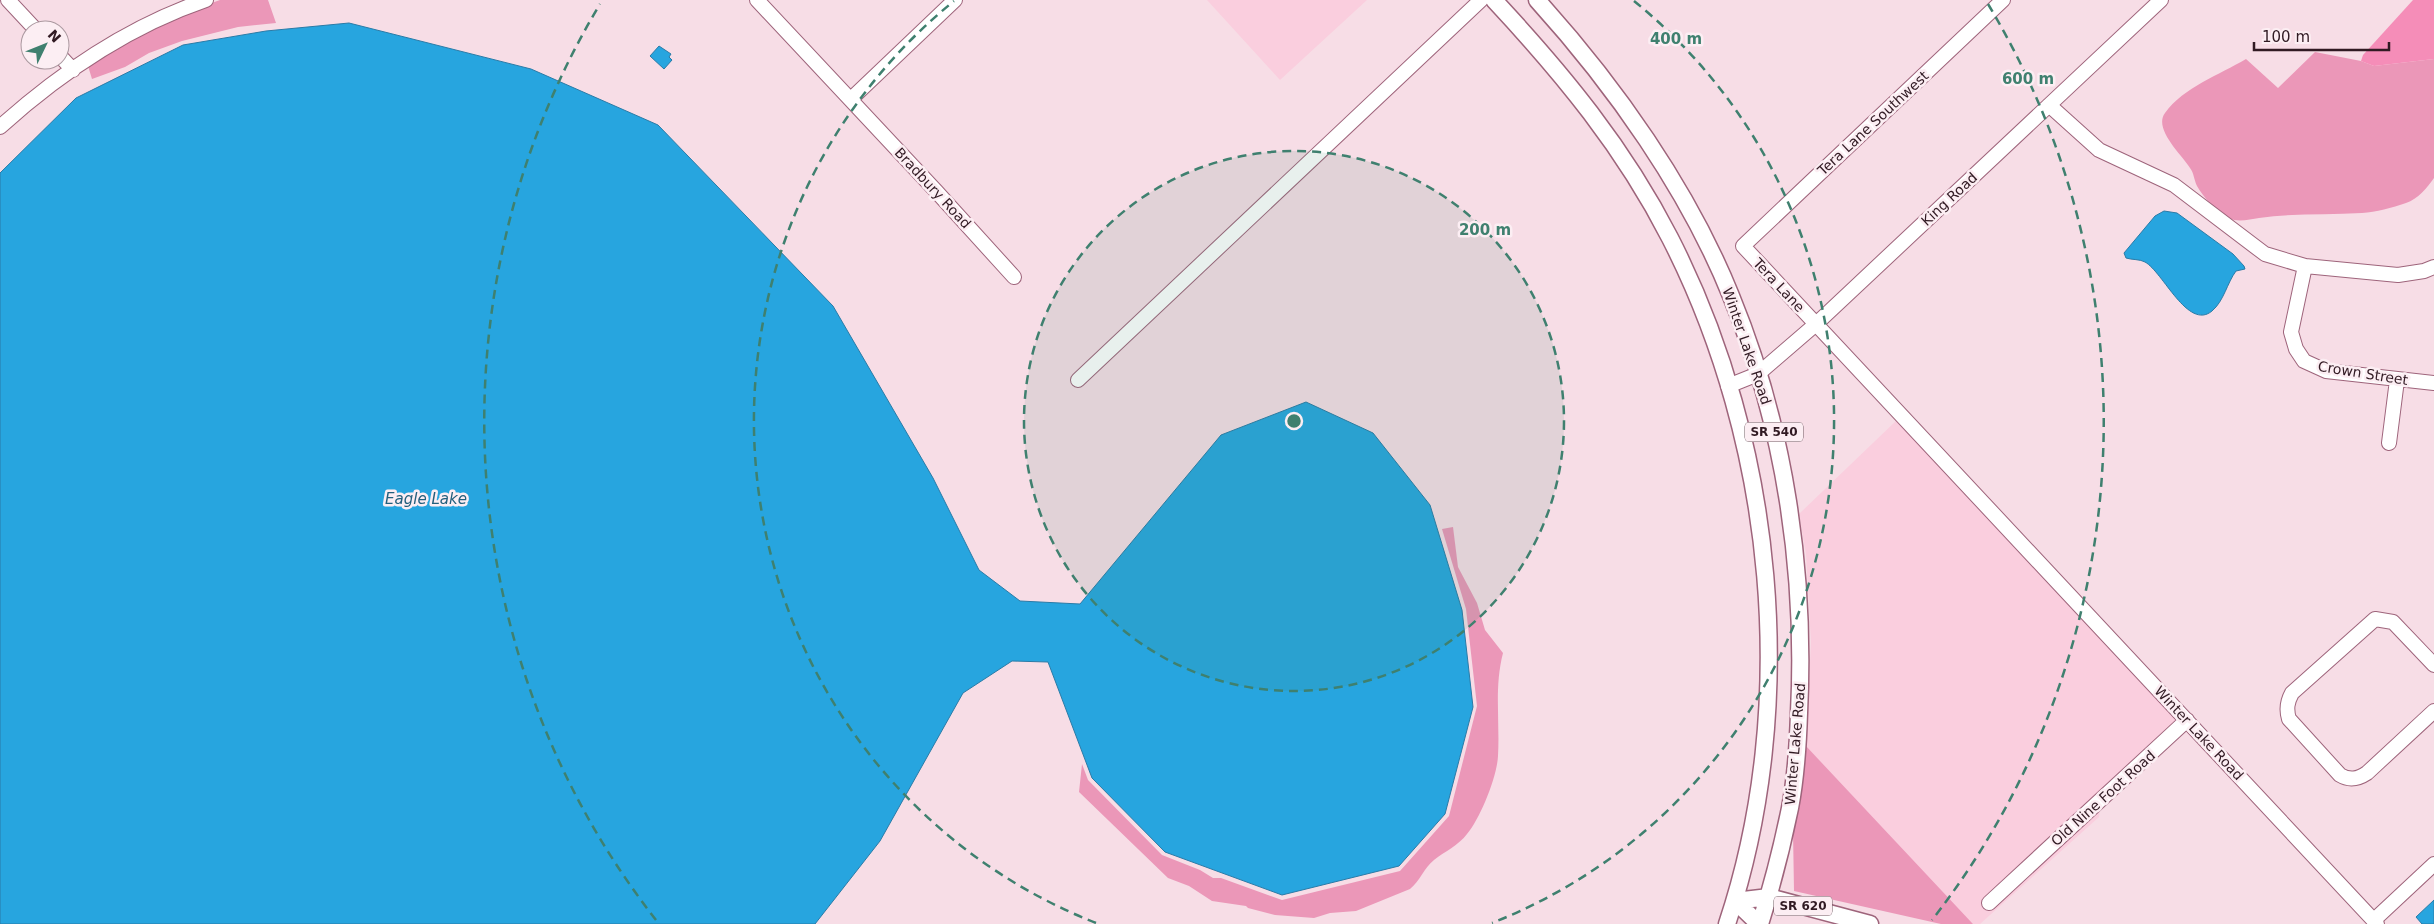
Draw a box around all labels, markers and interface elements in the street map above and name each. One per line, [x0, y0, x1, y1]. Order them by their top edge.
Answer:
north arrow [20, 20, 70, 70]
scale bar [2254, 20, 2389, 52]
text: N [45, 26, 64, 46]
text: 100 m [2262, 28, 2310, 46]
text: 400 m [1650, 30, 1702, 48]
street label: Tera Lane Southwest [1814, 67, 1932, 179]
text: 600 m [2002, 70, 2054, 88]
street label: Bradbury Road [892, 144, 974, 232]
street label: King Road [1918, 169, 1980, 229]
text: 200 m [1459, 221, 1511, 239]
street label: Tera Lane [1749, 254, 1808, 315]
street label: Winter Lake Road [1719, 285, 1775, 407]
street label: Crown Street [2317, 358, 2410, 388]
centre of rings [1285, 412, 1303, 430]
road number: SR 540 [1745, 422, 1803, 442]
water label: Eagle Lake [385, 490, 467, 508]
street label: Winter Lake Road [1782, 682, 1808, 806]
street label: Winter Lake Road [2151, 683, 2247, 783]
street label: Old Nine Foot Road [2048, 747, 2158, 849]
road number: SR 620 [1774, 896, 1832, 916]

